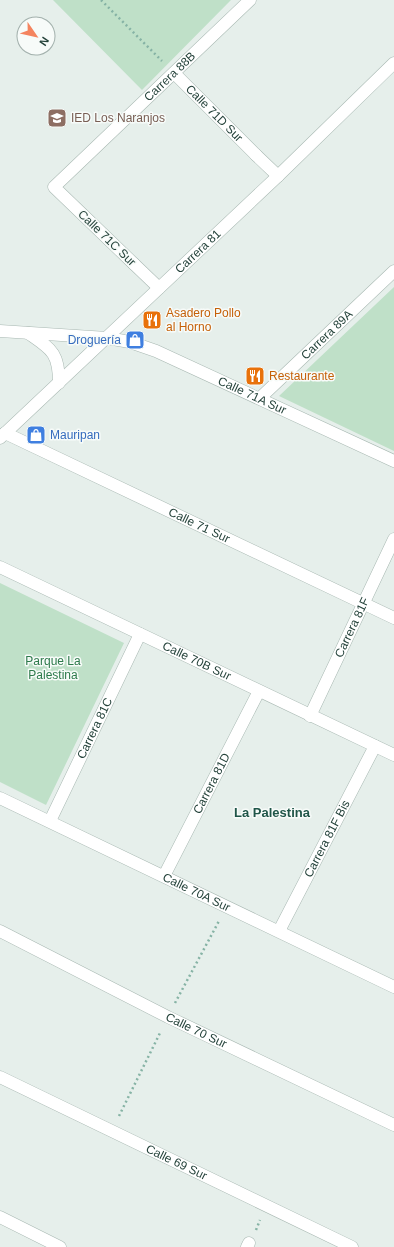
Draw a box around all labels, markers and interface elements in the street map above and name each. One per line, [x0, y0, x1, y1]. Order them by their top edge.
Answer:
north arrow [16, 16, 56, 56]
text: N [37, 35, 51, 48]
street label: Carrera 88B [141, 49, 198, 104]
street label: Calle 71D Sur [183, 82, 246, 145]
school or university icon: IED Los Naranjos [46, 107, 68, 129]
place label: IED Los Naranjos [71, 111, 165, 125]
street label: Calle 71C Sur [75, 207, 139, 269]
street label: Carrera 81 [172, 226, 224, 276]
place label: Asadero Pollo al Horno [166, 306, 241, 334]
street label: Carrera 89A [298, 307, 355, 362]
restaurant icon: Asadero Pollo al Horno [141, 309, 163, 331]
shop icon: Droguería [124, 329, 146, 351]
place label: Droguería [68, 333, 121, 347]
restaurant icon: Restaurante [244, 365, 266, 387]
place label: Restaurante [269, 369, 335, 383]
street label: Calle 71A Sur [216, 374, 288, 417]
shop icon: Mauripan [25, 424, 47, 446]
place label: Mauripan [50, 428, 100, 442]
street label: Calle 71 Sur [166, 505, 232, 546]
street label: Carrera 81F [332, 595, 372, 660]
street label: Calle 70B Sur [160, 639, 233, 683]
park label: Parque La Palestina [25, 654, 81, 682]
street label: Carrera 81C [74, 695, 115, 761]
street label: Carrera 81D [190, 751, 233, 816]
street label: Carrera 81F Bis [301, 798, 353, 880]
district label: La Palestina [234, 805, 311, 820]
street label: Calle 70A Sur [160, 870, 233, 914]
street label: Calle 70 Sur [163, 1010, 229, 1051]
street label: Calle 69 Sur [144, 1142, 209, 1183]

